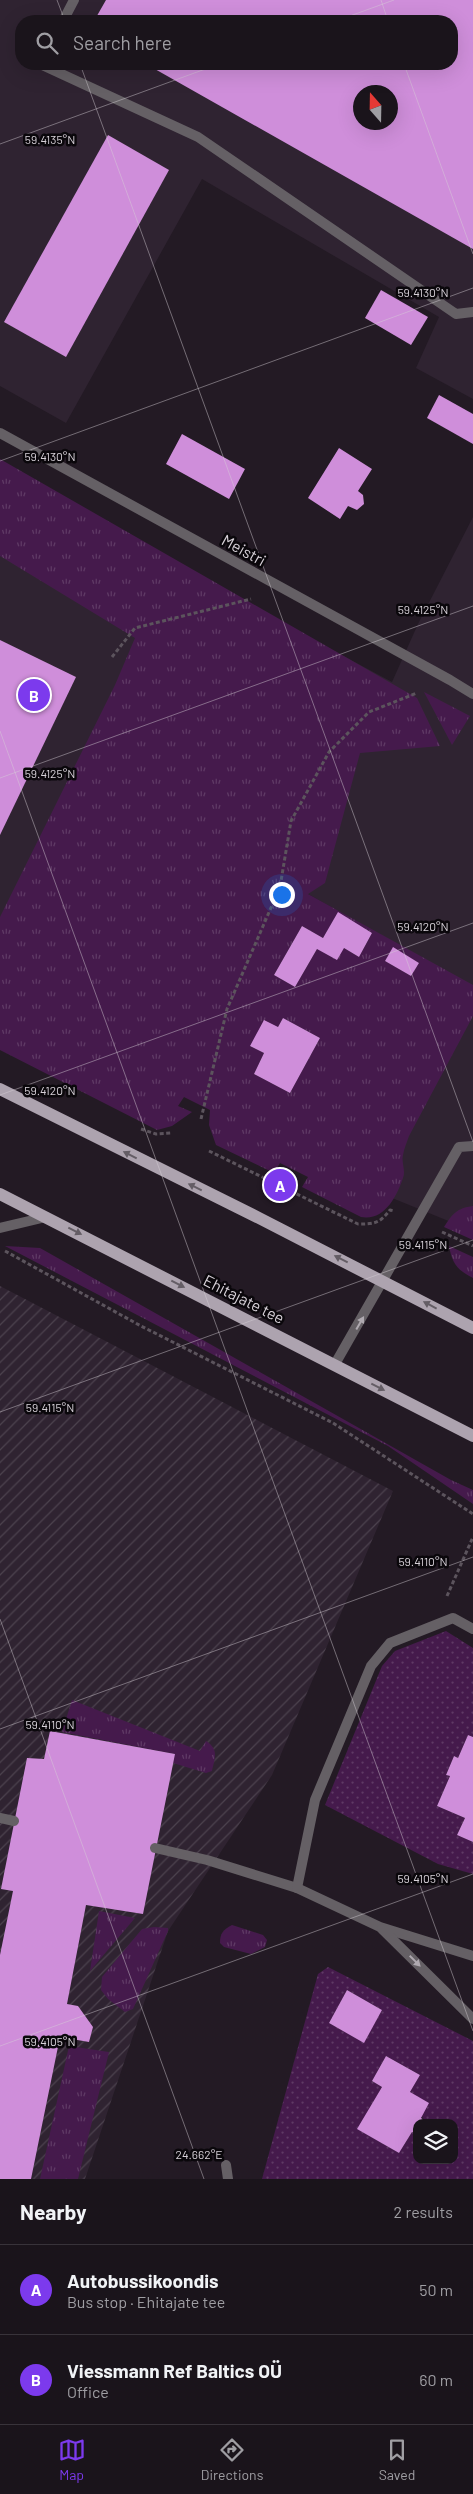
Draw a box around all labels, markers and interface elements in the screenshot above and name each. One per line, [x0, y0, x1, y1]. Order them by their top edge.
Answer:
search box [15, 15, 458, 70]
icon: search [33, 29, 61, 57]
text: Search here [73, 31, 172, 54]
north arrow [353, 85, 398, 130]
text: 59.4135°N [25, 132, 75, 146]
text: 59.4130°N [397, 285, 449, 299]
text: 59.4130°N [24, 449, 76, 463]
street label: Meistri [219, 530, 270, 569]
text: 59.4125°N [398, 602, 448, 616]
pin: B [18, 676, 50, 714]
text: 59.4125°N [25, 766, 75, 780]
your location [269, 882, 295, 908]
text: 59.4120°N [397, 919, 449, 933]
text: 59.4120°N [24, 1083, 76, 1097]
one-way arrow [123, 1151, 138, 1159]
pin: A [264, 1166, 296, 1204]
one-way arrow [188, 1183, 202, 1191]
one-way arrow [68, 1227, 82, 1235]
text: 59.4115°N [399, 1237, 447, 1251]
one-way arrow [333, 1255, 348, 1263]
street label: Ehitajate tee [201, 1270, 288, 1327]
one-way arrow [171, 1280, 186, 1288]
one-way arrow [423, 1301, 437, 1310]
one-way arrow [355, 1316, 364, 1329]
one-way arrow [371, 1383, 386, 1391]
text: 59.4115°N [26, 1400, 74, 1414]
text: 59.4110°N [398, 1554, 448, 1568]
text: 59.4110°N [25, 1717, 75, 1731]
text: 59.4105°N [397, 1871, 449, 1885]
one-way arrow [408, 1955, 420, 1967]
text: 59.4105°N [24, 2034, 76, 2048]
map controls [413, 2119, 458, 2164]
button: layers [413, 2119, 458, 2164]
text: 24.662°E [175, 2147, 223, 2161]
text: Nearby [20, 2199, 86, 2224]
text: 2 results [394, 2202, 453, 2221]
text: Autobussikoondis [67, 2269, 219, 2292]
text: A [31, 2280, 41, 2299]
text: 50 m [419, 2280, 453, 2299]
text: Bus stop · Ehitajate tee [67, 2292, 225, 2311]
text: Viessmann Ref Baltics OÜ [67, 2359, 282, 2382]
text: B [31, 2370, 41, 2389]
text: 60 m [419, 2370, 453, 2389]
text: Office [67, 2382, 109, 2401]
tab: Map [58, 2436, 86, 2483]
tab: Directions [201, 2436, 263, 2483]
tab: Saved [379, 2436, 415, 2483]

